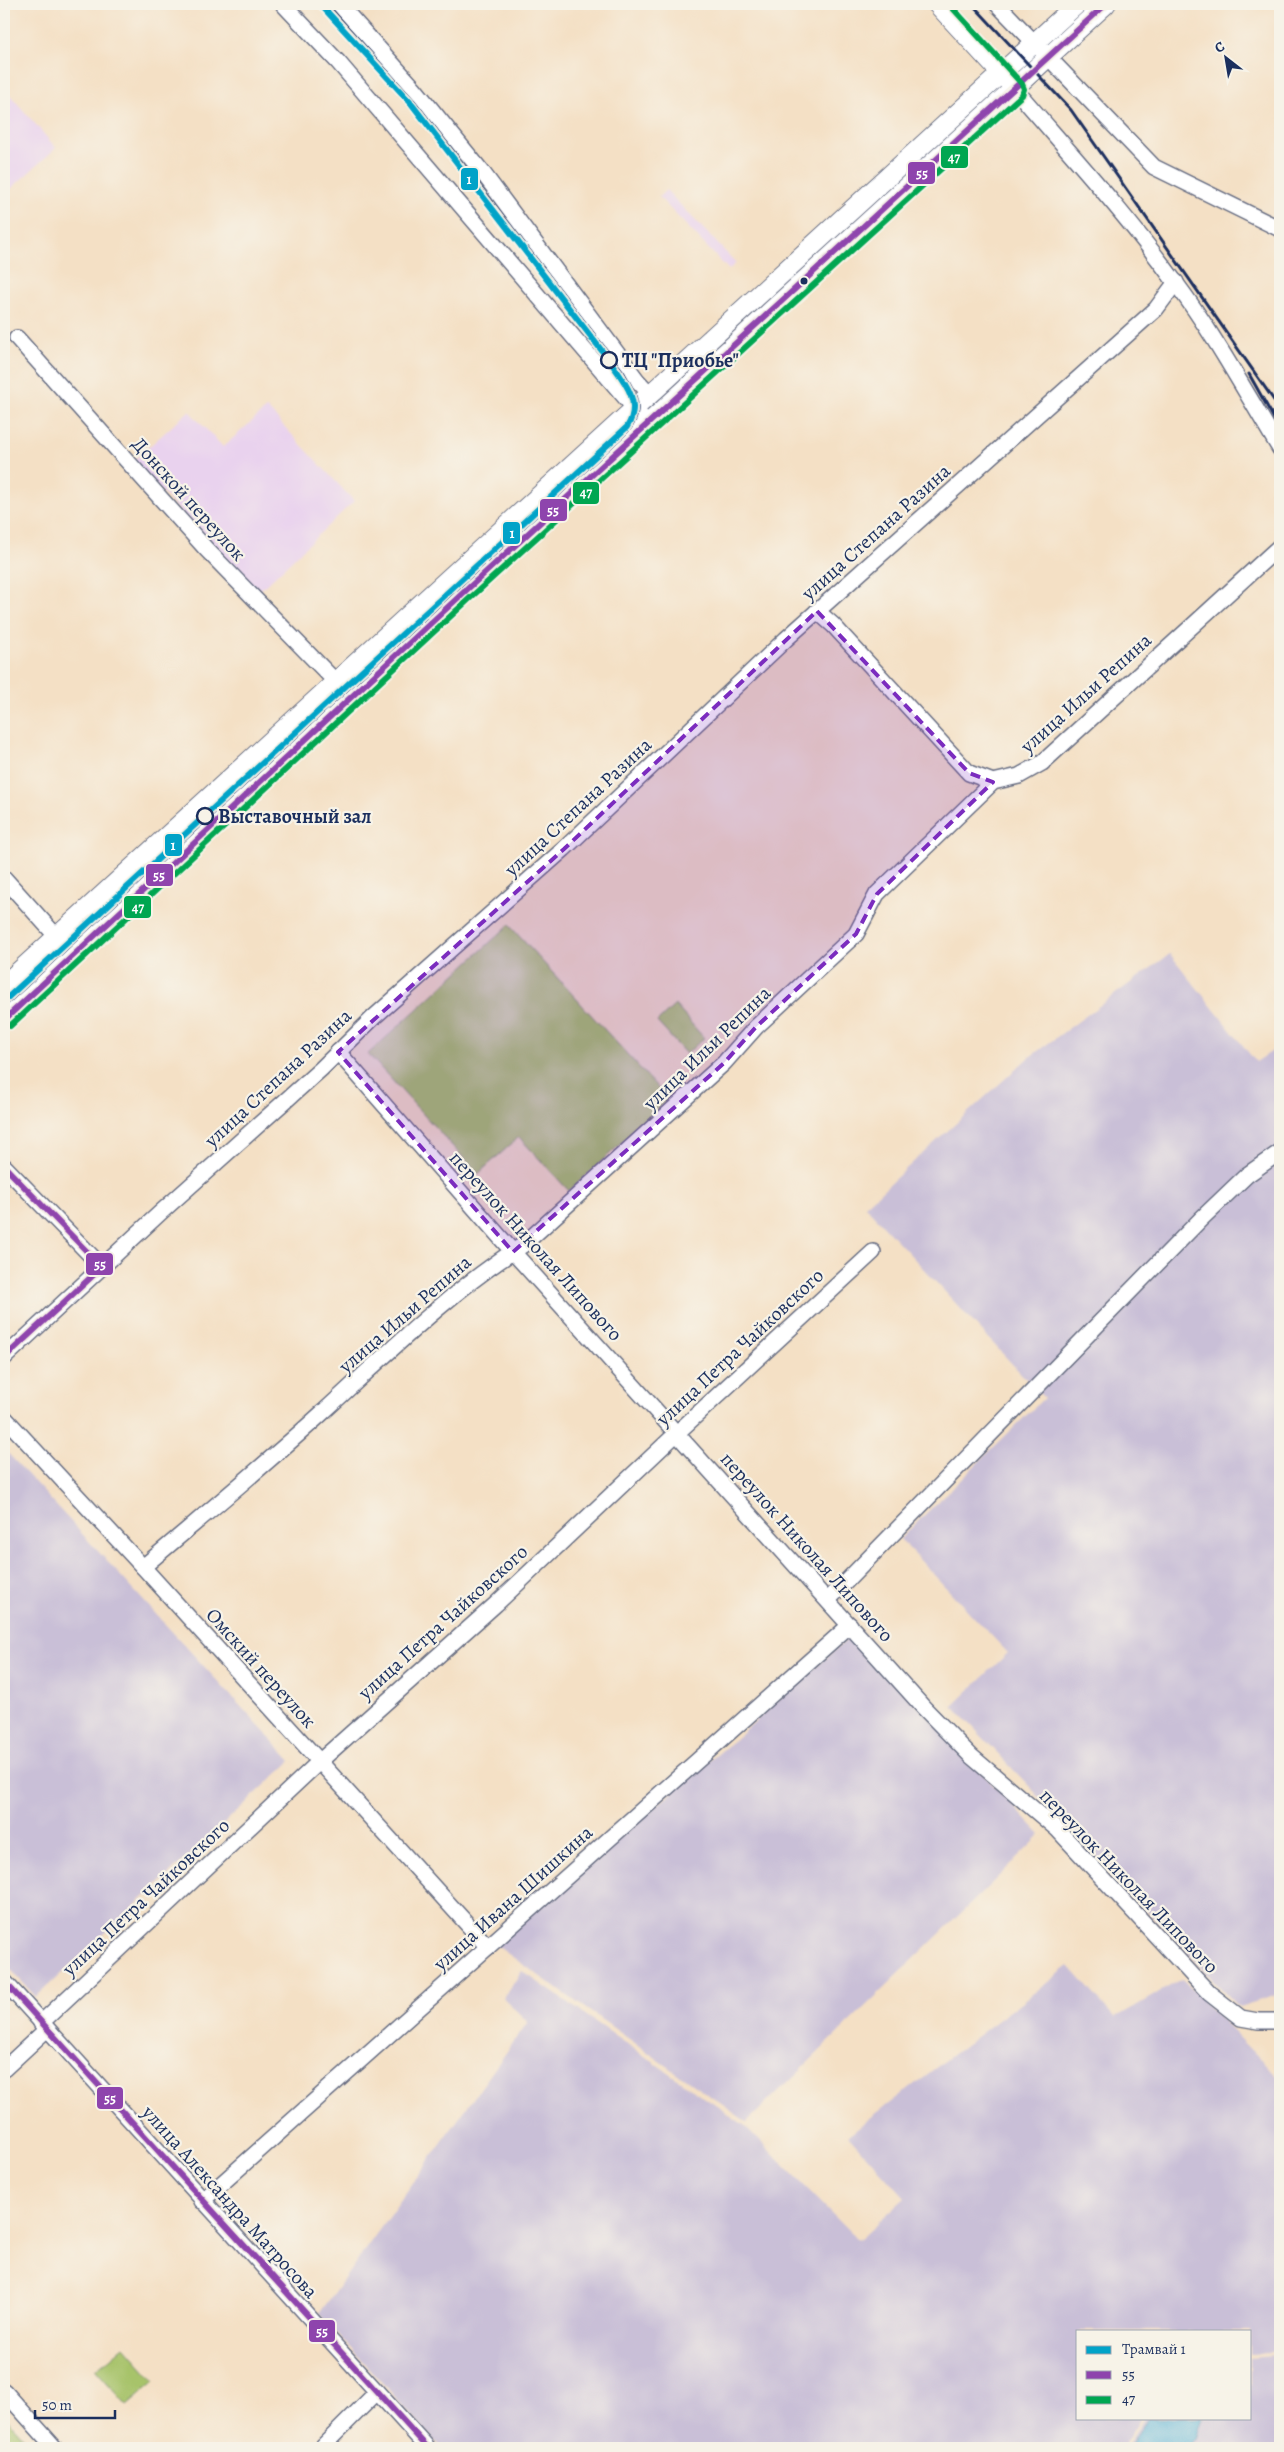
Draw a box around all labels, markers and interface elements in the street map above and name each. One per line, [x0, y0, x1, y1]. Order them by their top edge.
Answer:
north arrow [1202, 32, 1252, 82]
text: С [1211, 37, 1228, 58]
line badge: 47 [940, 145, 969, 169]
text: 47 [948, 148, 960, 167]
line badge: 55 [907, 161, 936, 185]
text: 55 [916, 164, 928, 183]
line badge: 1 [460, 167, 479, 191]
text: 1 [466, 170, 472, 189]
unlabelled marker [799, 276, 809, 286]
place label: ТЦ "Приобье" [622, 347, 739, 374]
marker: ТЦ "Приобье" [600, 351, 618, 369]
street label: Донской переулок [126, 431, 252, 567]
street label: улица Степана Разина [795, 457, 957, 607]
line badge: 47 [572, 481, 600, 505]
text: 47 [580, 483, 592, 502]
line badge: 55 [539, 498, 568, 522]
text: 55 [547, 501, 559, 520]
line badge: 1 [502, 521, 521, 545]
text: 1 [509, 524, 515, 543]
street label: улица Ильи Репина [1014, 626, 1158, 760]
street label: улица Степана Разина [498, 731, 658, 883]
place label: Выставочный зал [218, 803, 372, 830]
marker: Выставочный зал [196, 807, 214, 825]
line badge: 1 [164, 833, 183, 857]
text: 1 [170, 836, 176, 855]
line badge: 55 [145, 863, 174, 887]
text: 55 [153, 866, 165, 885]
line badge: 47 [123, 895, 152, 919]
text: 47 [132, 898, 144, 917]
street label: улица Ильи Репина [637, 980, 777, 1117]
street label: улица Степана Разина [198, 1002, 358, 1154]
street label: переулок Николая Липового [443, 1145, 629, 1347]
street label: улица Ильи Репина [332, 1248, 478, 1380]
line badge: 55 [85, 1252, 114, 1276]
text: 55 [94, 1255, 106, 1274]
street label: улица Петра Чайковского [650, 1262, 830, 1433]
street label: переулок Николая Липового [714, 1446, 900, 1648]
street label: улица Петра Чайковского [352, 1538, 534, 1706]
street label: Омский переулок [200, 1602, 322, 1734]
street label: переулок Николая Липового [1033, 1783, 1225, 1979]
street label: улица Петра Чайковского [56, 1812, 236, 1983]
street label: улица Ивана Шишкина [427, 1819, 599, 1977]
line badge: 55 [96, 2086, 124, 2110]
text: 55 [104, 2089, 116, 2108]
street label: улица Александра Матросова [135, 2099, 325, 2305]
line badge: 55 [308, 2319, 336, 2343]
text: 55 [316, 2322, 328, 2341]
legend [1076, 2330, 1252, 2420]
text: Трамвай 1 [1122, 2339, 1186, 2359]
text: 55 [1122, 2365, 1135, 2385]
scale bar [35, 2387, 115, 2419]
text: 47 [1122, 2389, 1136, 2409]
text: 50 m [42, 2395, 72, 2415]

